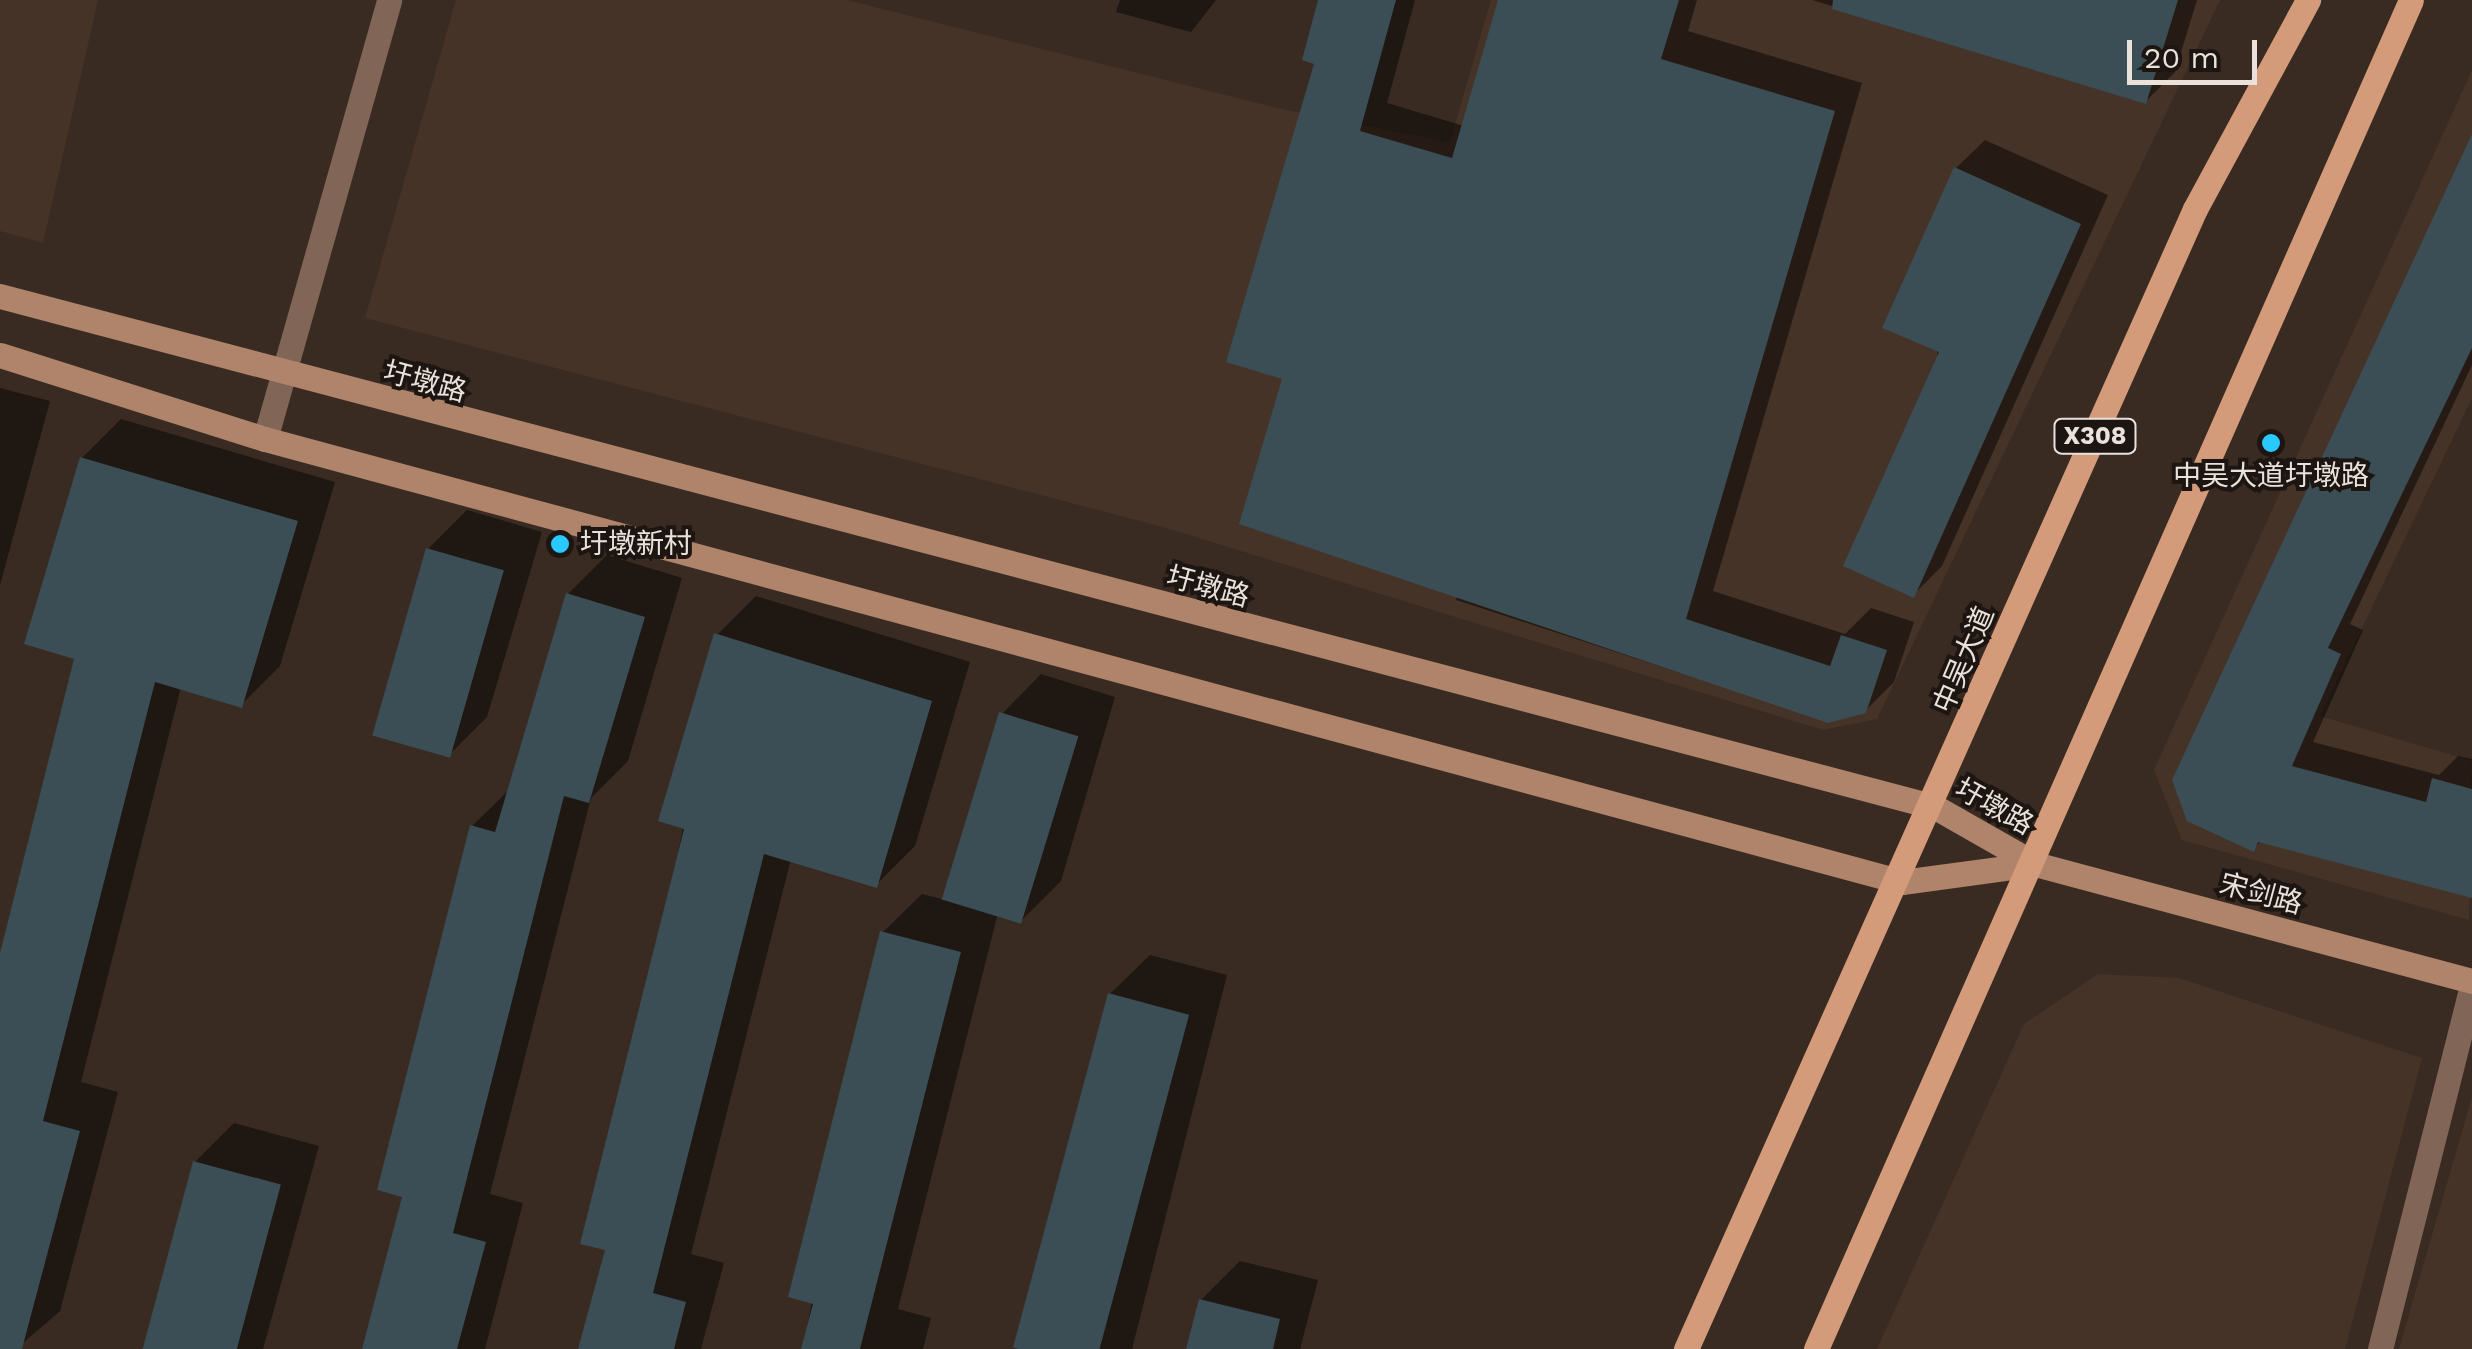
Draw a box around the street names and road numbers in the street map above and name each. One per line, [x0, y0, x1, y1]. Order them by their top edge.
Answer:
street label: 圩墩路 [380, 355, 470, 409]
road number: X308 [2052, 416, 2138, 456]
street label: 圩墩路 [1163, 560, 1253, 614]
street label: 中吴大道 [1927, 602, 2001, 718]
street label: 圩墩路 [1949, 772, 2039, 842]
street label: 宋剑路 [2216, 867, 2306, 921]

